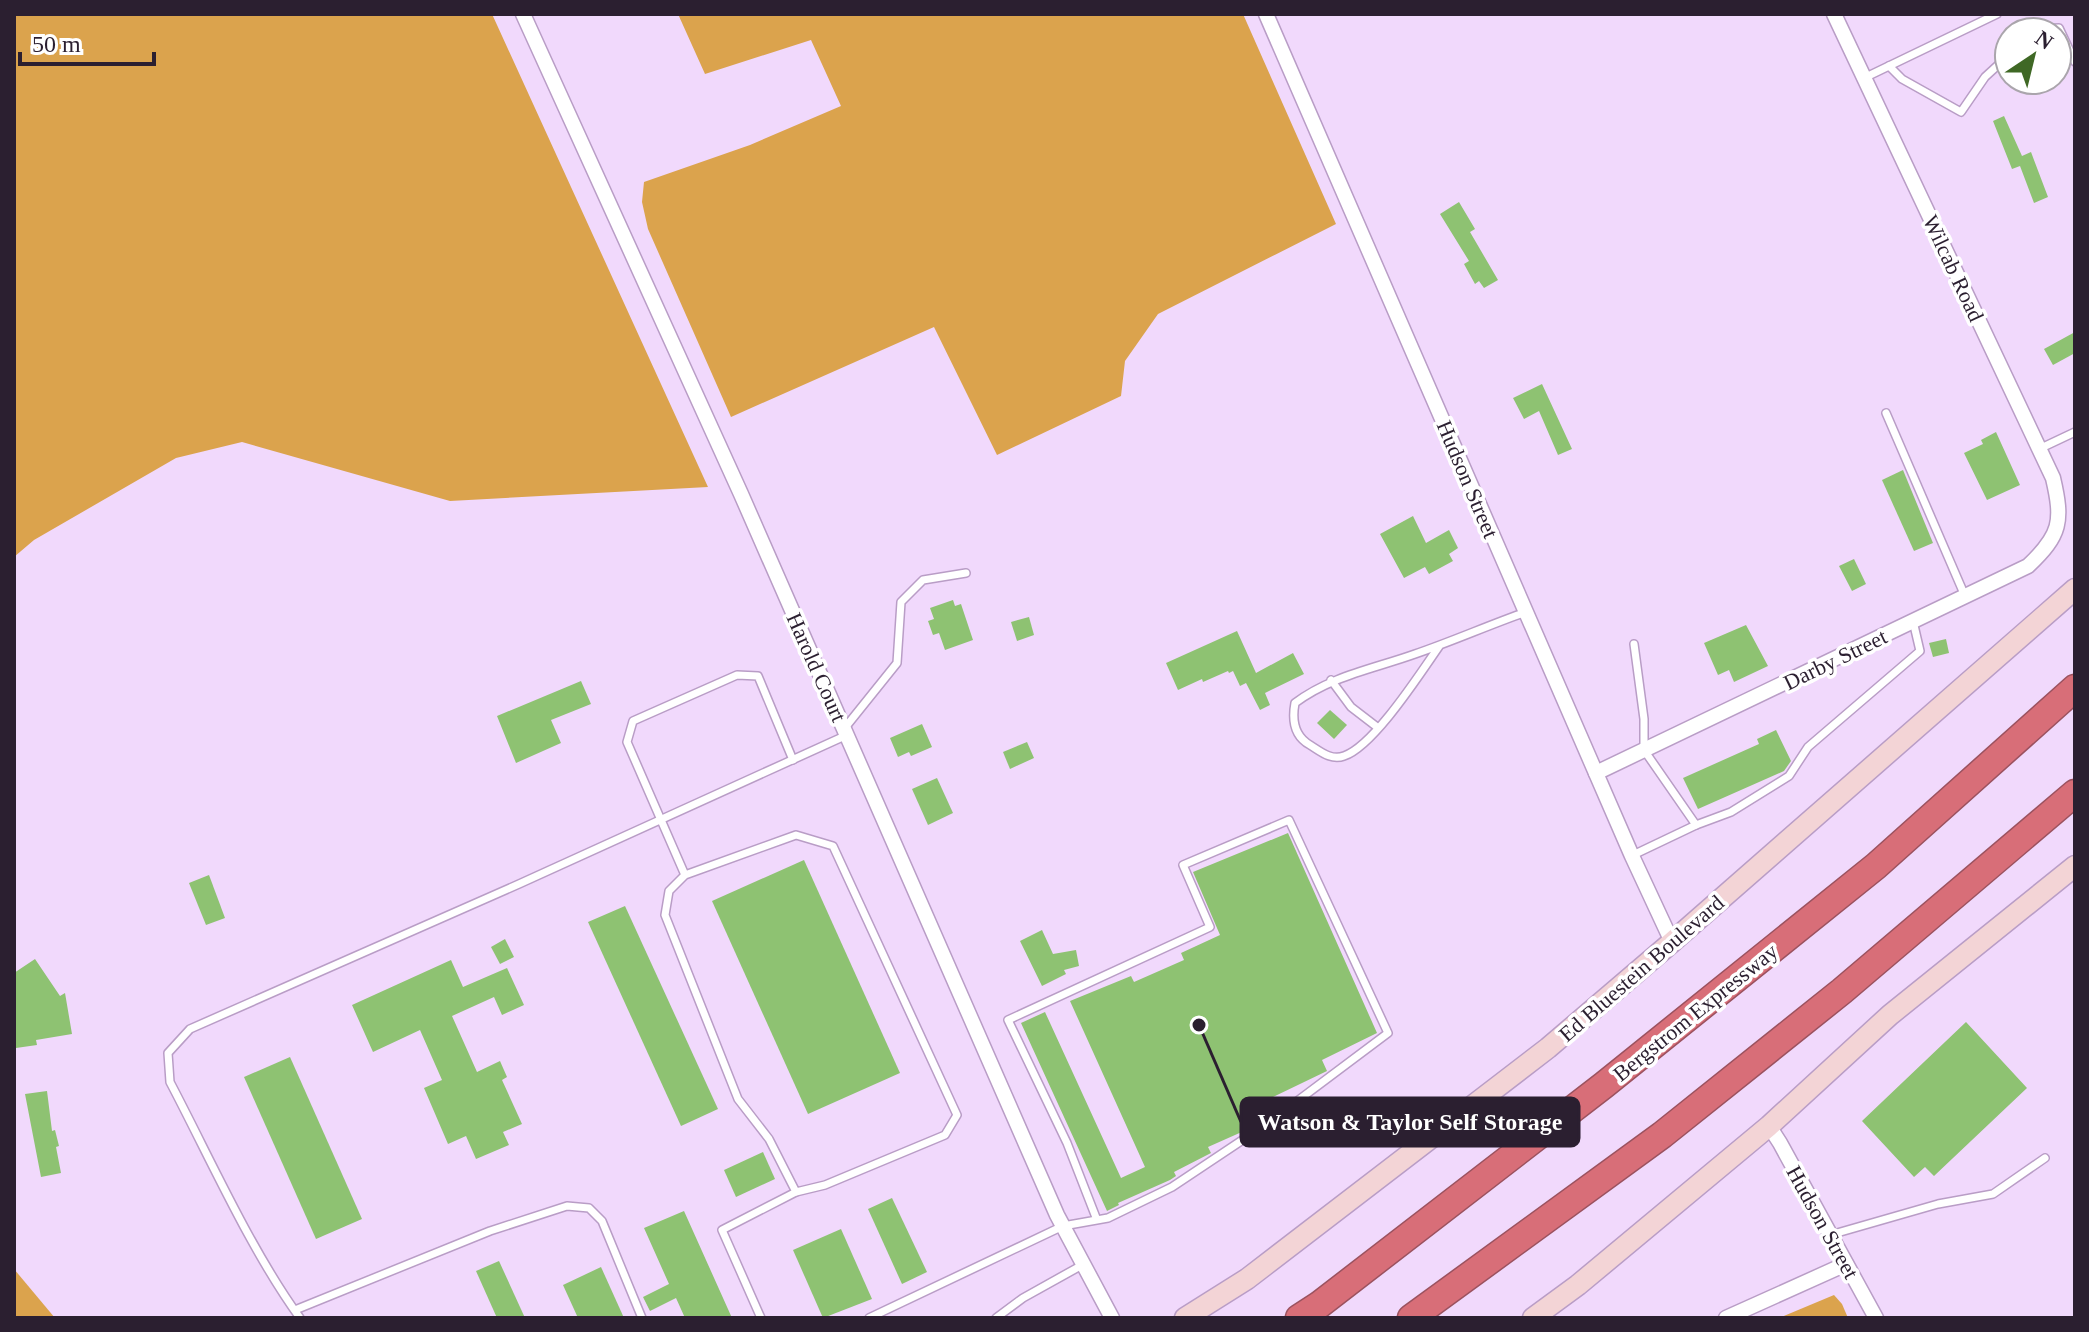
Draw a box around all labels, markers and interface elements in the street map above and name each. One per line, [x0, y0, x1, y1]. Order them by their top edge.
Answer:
scale bar [20, 16, 154, 66]
north arrow [1993, 16, 2073, 96]
text: N [2031, 25, 2058, 55]
text: 50 m [32, 31, 81, 57]
street label: Wilcab Road [1918, 211, 1989, 325]
street label: Hudson Street [1432, 417, 1504, 542]
street label: Harold Court [781, 609, 852, 726]
street label: Darby Street [1779, 624, 1891, 695]
street label: Ed Bluestein Boulevard [1554, 890, 1729, 1047]
street label: Bergstrom Expressway [1608, 938, 1783, 1086]
callout: Watson & Taylor Self Storage [1241, 1098, 1579, 1146]
text: Watson & Taylor Self Storage [1258, 1109, 1563, 1135]
street label: Hudson Street [1781, 1161, 1864, 1283]

